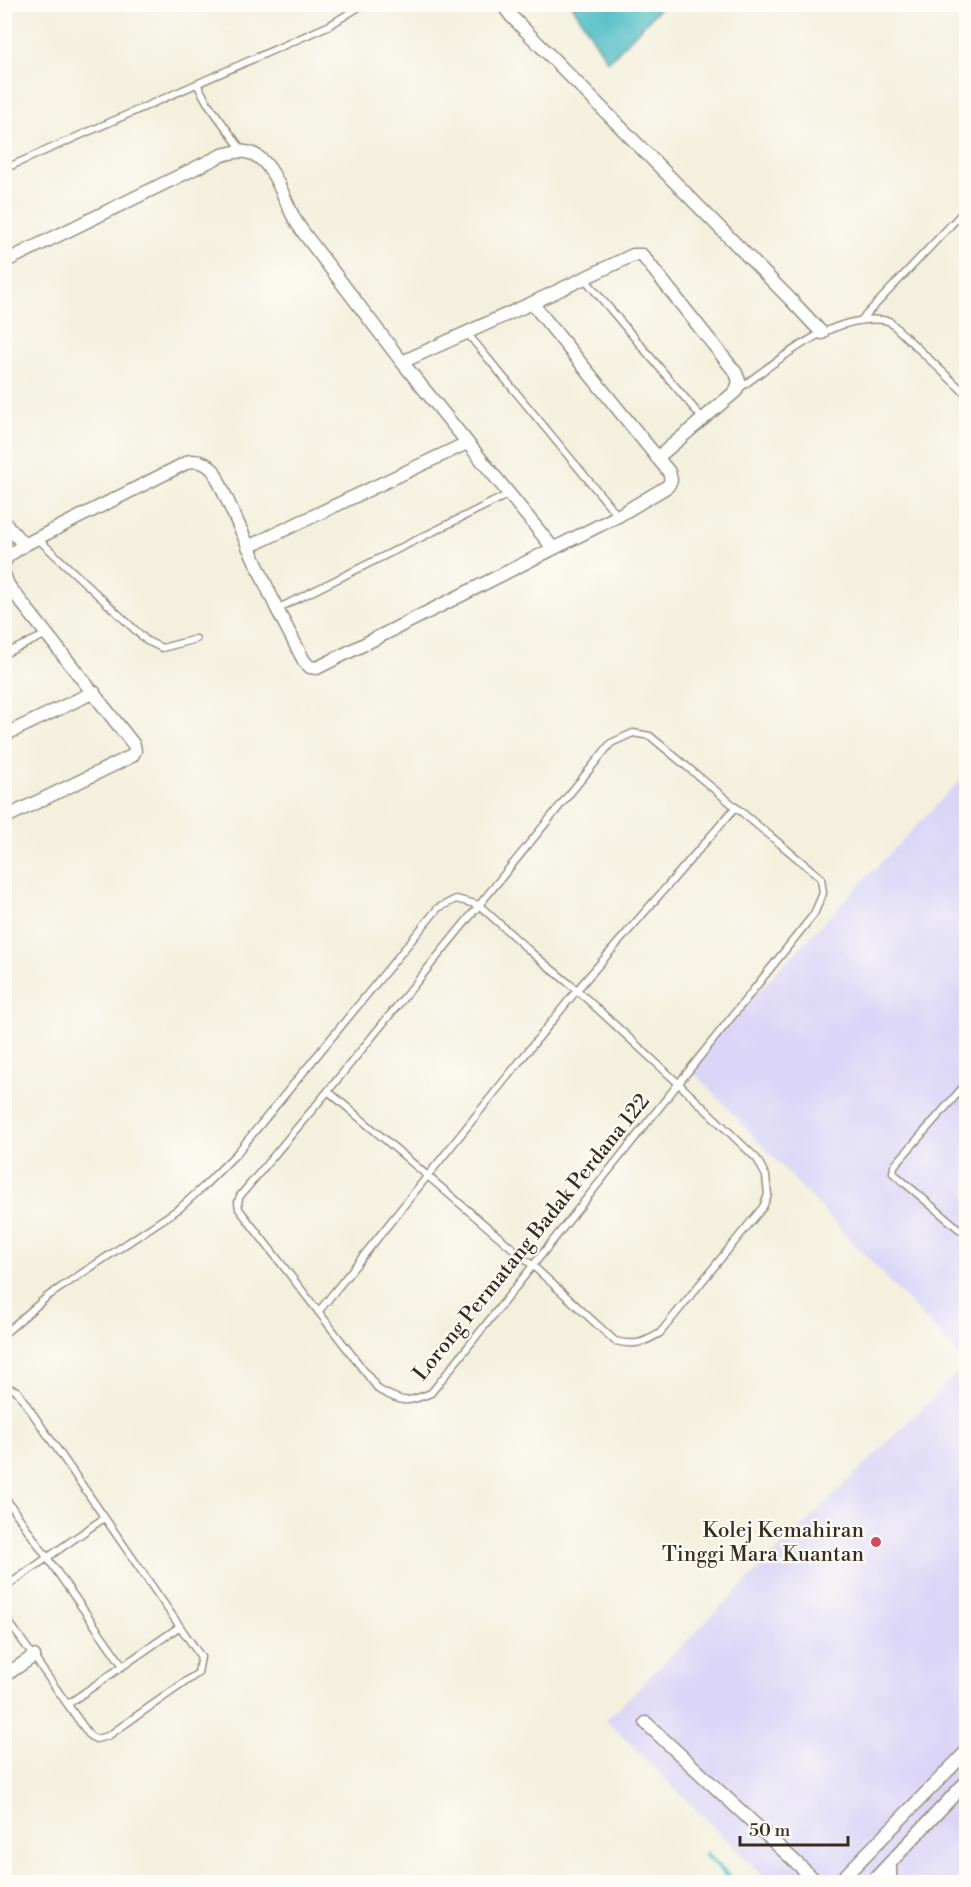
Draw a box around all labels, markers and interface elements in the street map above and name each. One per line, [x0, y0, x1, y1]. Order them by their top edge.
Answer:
street label: Lorong Permatang Badak Perdana 122 [408, 1089, 656, 1386]
place label: Kolej Kemahiran Tinggi Mara Kuantan [662, 1518, 864, 1568]
marker: Kolej Kemahiran Tinggi Mara Kuantan [869, 1535, 883, 1549]
scale bar [740, 1809, 848, 1847]
text: 50 m [749, 1819, 791, 1842]

